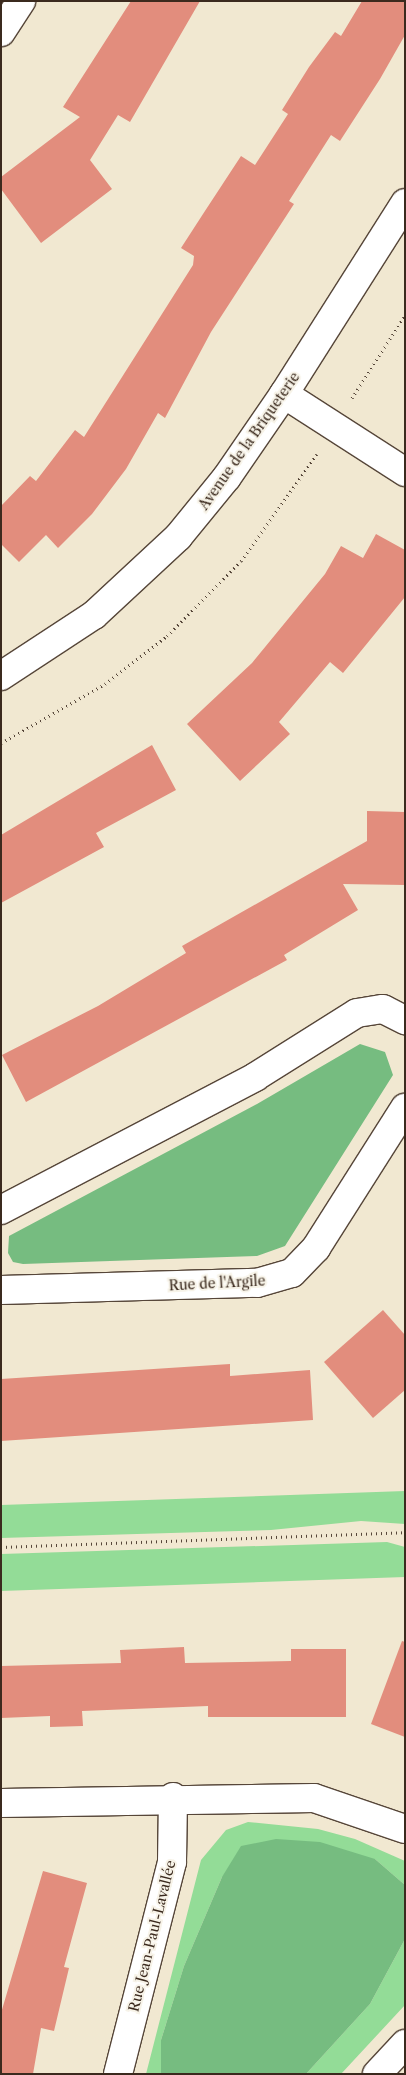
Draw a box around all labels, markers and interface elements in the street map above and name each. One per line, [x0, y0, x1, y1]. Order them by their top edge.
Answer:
street label: Avenue de la Briqueterie [195, 369, 303, 513]
street label: Rue de l'Argile [168, 1272, 266, 1294]
street label: Rue Jean-Paul-Lavallée [125, 1858, 179, 2014]

